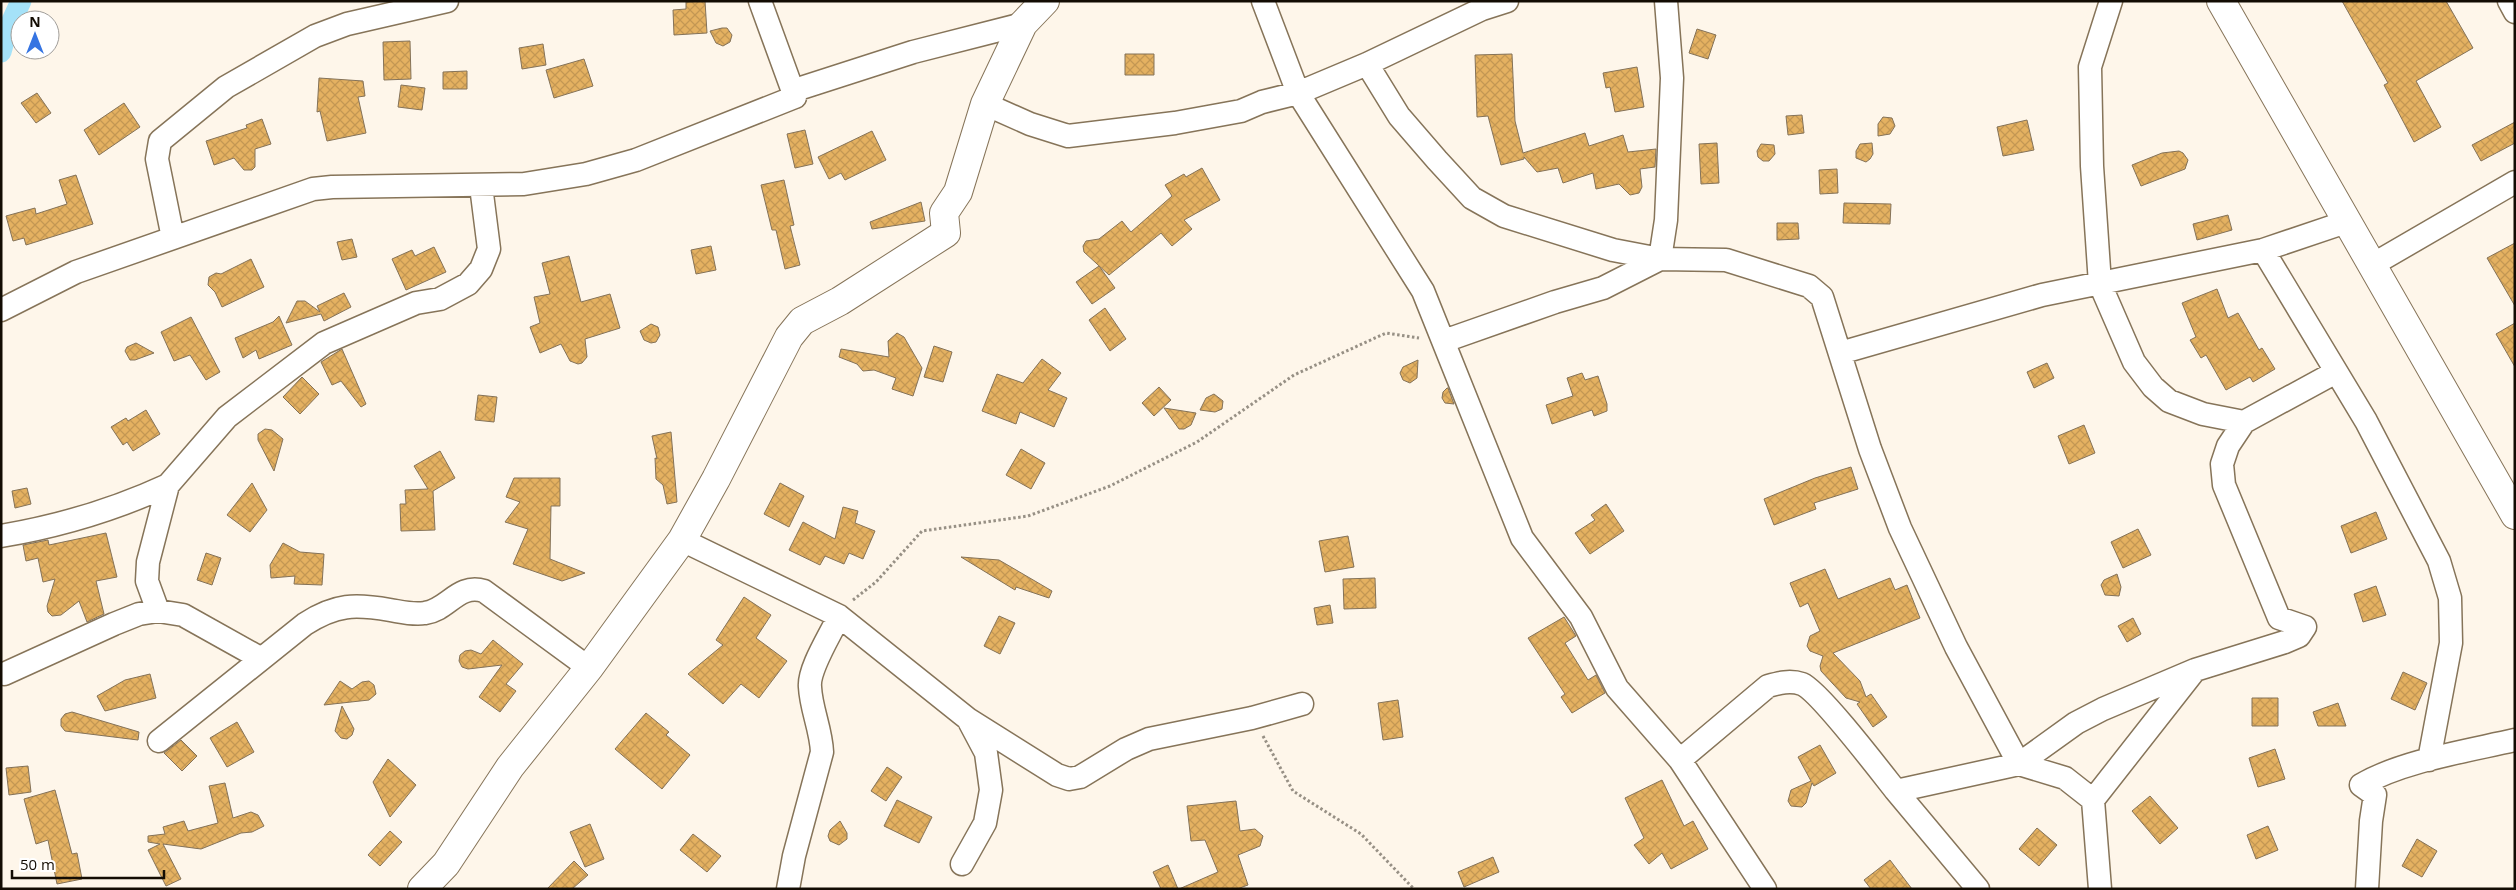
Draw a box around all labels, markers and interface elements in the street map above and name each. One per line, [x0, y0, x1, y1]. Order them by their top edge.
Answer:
north arrow [10, 10, 60, 60]
text: N [29, 12, 41, 31]
scale bar [12, 848, 165, 880]
text: 50 m [20, 854, 55, 874]

